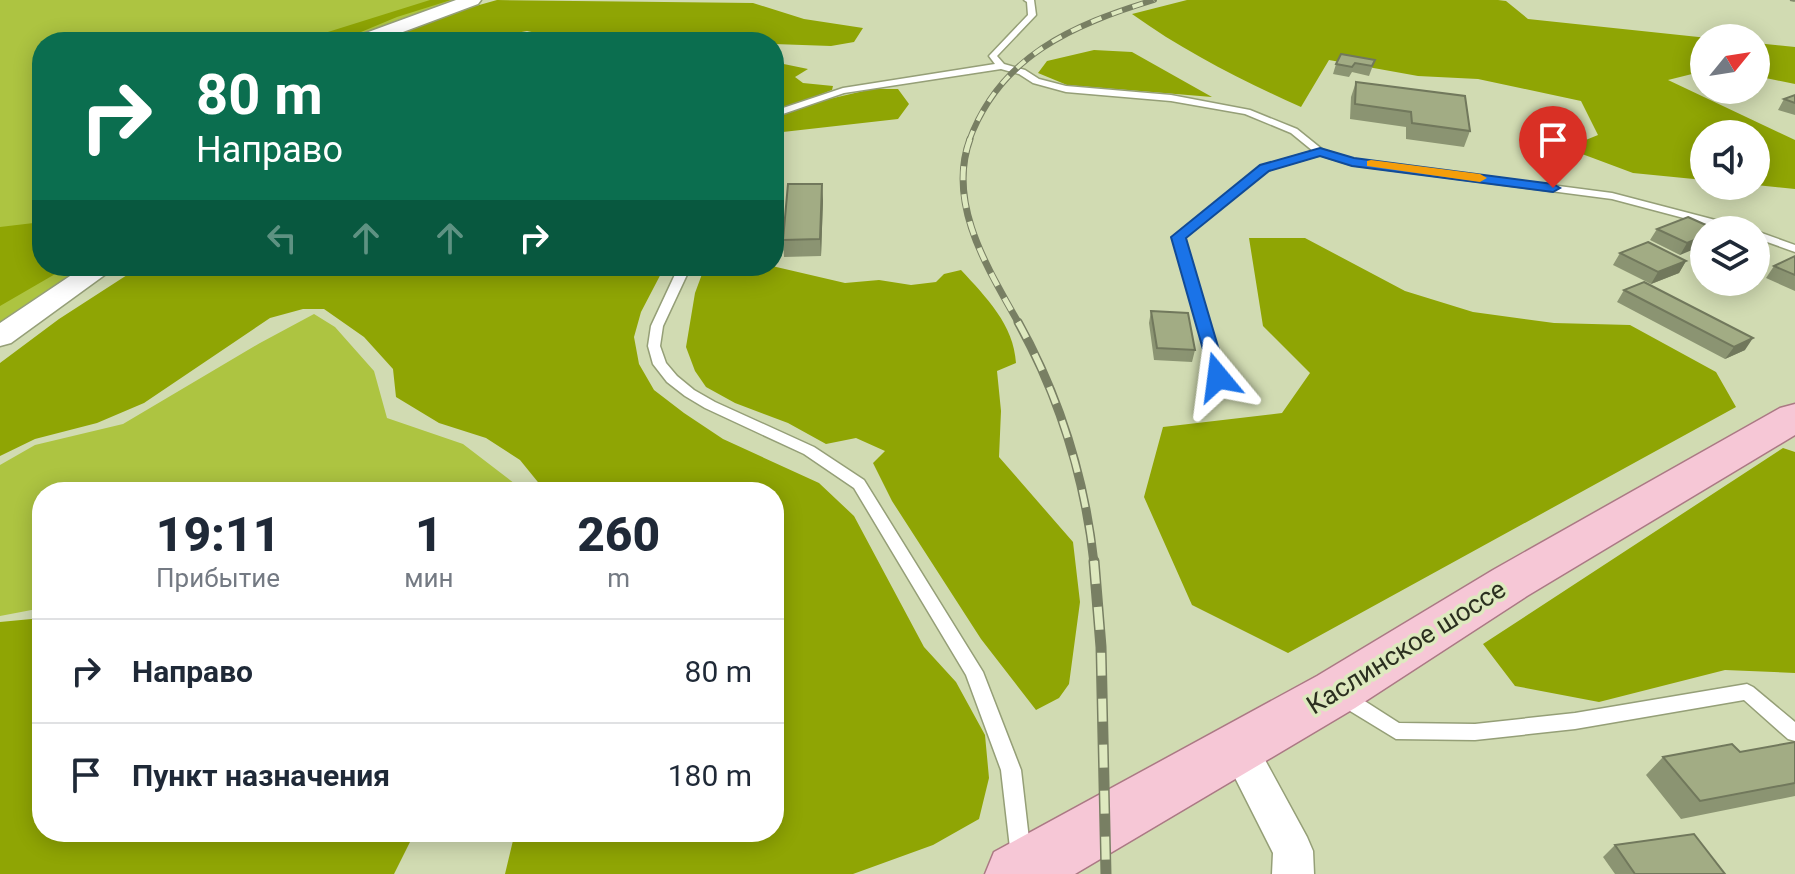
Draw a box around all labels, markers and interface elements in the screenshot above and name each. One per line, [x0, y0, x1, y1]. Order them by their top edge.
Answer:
north arrow [1690, 24, 1770, 104]
map controls [1690, 24, 1770, 296]
text: 80 m [196, 62, 323, 128]
icon: right [64, 64, 168, 168]
pin [1519, 106, 1587, 188]
icon: arrive [1531, 118, 1575, 162]
button: sound [1690, 120, 1770, 200]
text: Направо [196, 129, 343, 171]
icon: left [260, 216, 304, 260]
icon: ahead [344, 216, 388, 260]
icon: ahead [428, 216, 472, 260]
icon: right [512, 216, 556, 260]
button: layers [1690, 216, 1770, 296]
position arrow [1176, 335, 1260, 419]
text: 19:11 [156, 506, 280, 563]
text: 1 [415, 506, 443, 563]
text: 260 [577, 506, 660, 563]
text: Прибытие [156, 563, 280, 593]
text: мин [404, 563, 453, 593]
text: m [607, 563, 630, 593]
street label: Каслинское шоссе [1301, 574, 1511, 720]
icon: right [64, 649, 108, 693]
text: Направо [132, 654, 253, 689]
text: 80 m [685, 654, 752, 689]
icon: arrive [64, 753, 108, 797]
text: Пункт назначения [132, 758, 390, 793]
text: 180 m [668, 758, 752, 793]

